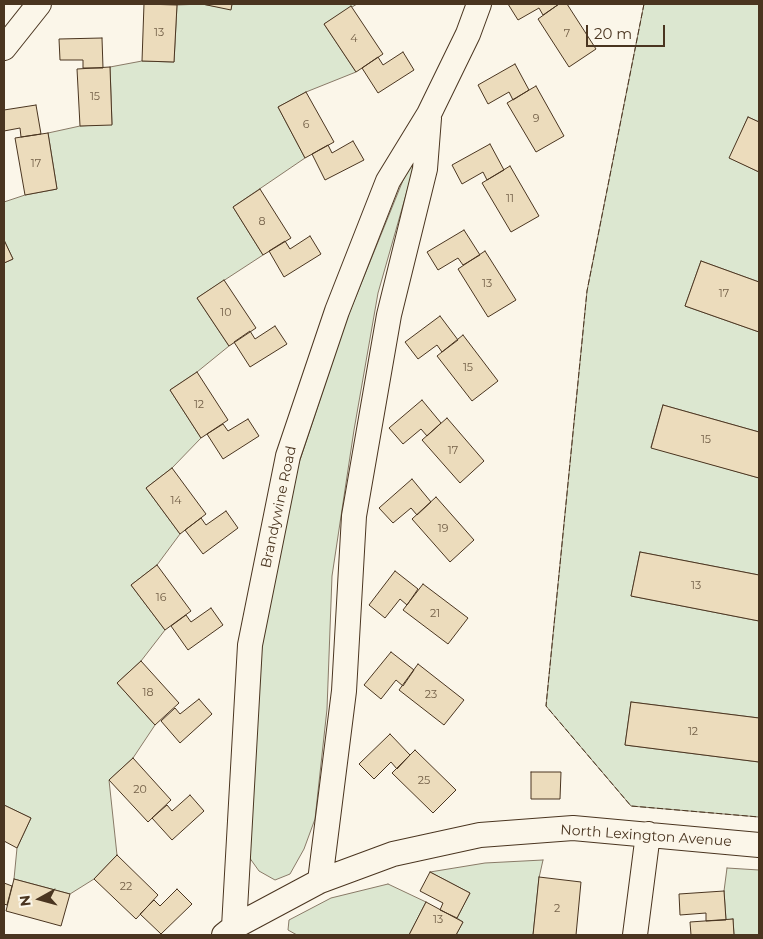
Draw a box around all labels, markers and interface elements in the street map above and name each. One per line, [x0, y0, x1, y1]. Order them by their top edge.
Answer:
scale bar [588, 15, 667, 47]
text: 20 m [594, 24, 632, 43]
house number: 13 [154, 26, 164, 40]
house number: 7 [564, 27, 570, 41]
house number: 4 [350, 32, 358, 46]
house number: 15 [90, 90, 100, 104]
house number: 9 [533, 112, 539, 126]
house number: 6 [303, 118, 309, 132]
house number: 17 [31, 157, 41, 171]
house number: 11 [506, 192, 514, 206]
house number: 8 [258, 215, 266, 229]
house number: 13 [482, 277, 492, 291]
house number: 17 [719, 287, 729, 301]
house number: 10 [220, 306, 232, 320]
house number: 15 [463, 361, 473, 375]
house number: 12 [194, 398, 204, 412]
house number: 15 [701, 433, 711, 447]
street label: Brandywine Road [258, 444, 300, 570]
house number: 17 [448, 444, 458, 458]
house number: 14 [170, 494, 182, 508]
house number: 19 [438, 522, 448, 536]
house number: 13 [691, 579, 701, 593]
house number: 16 [156, 591, 166, 605]
house number: 21 [430, 607, 440, 621]
house number: 18 [143, 686, 153, 700]
house number: 23 [425, 688, 437, 702]
house number: 12 [688, 725, 698, 739]
house number: 25 [418, 774, 430, 788]
house number: 20 [133, 783, 147, 797]
street label: North Lexington Avenue [560, 822, 732, 850]
north arrow [15, 874, 65, 924]
house number: 22 [120, 880, 132, 894]
text: N [15, 894, 35, 908]
house number: 2 [554, 902, 560, 916]
house number: 13 [433, 913, 443, 927]

